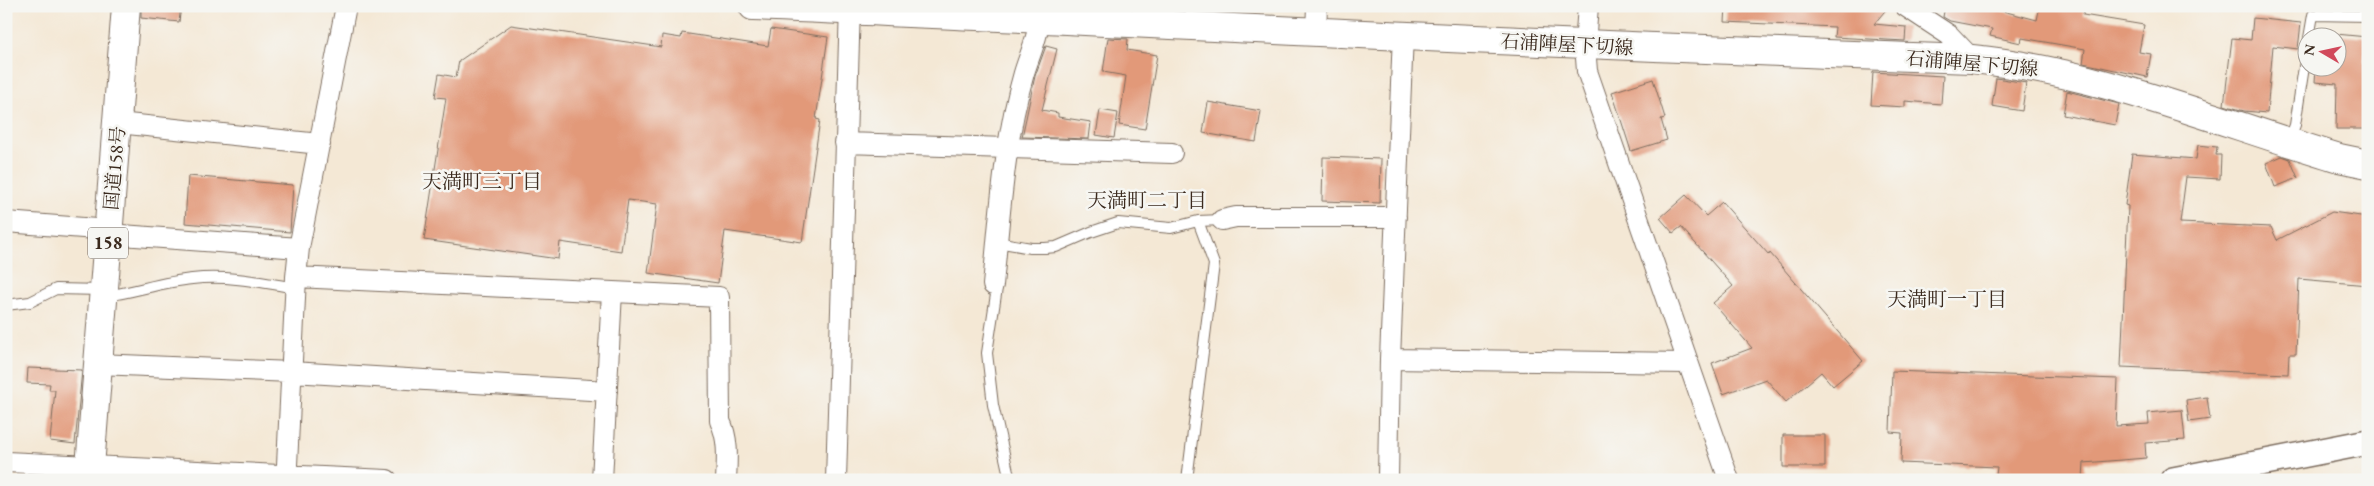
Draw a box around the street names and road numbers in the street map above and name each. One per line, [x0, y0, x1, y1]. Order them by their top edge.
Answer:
street label: 石浦陣屋下切線 [1500, 29, 1634, 60]
street label: 石浦陣屋下切線 [1905, 45, 2039, 82]
street label: 国道158号 [98, 125, 131, 211]
road number: 158 [88, 228, 128, 258]

